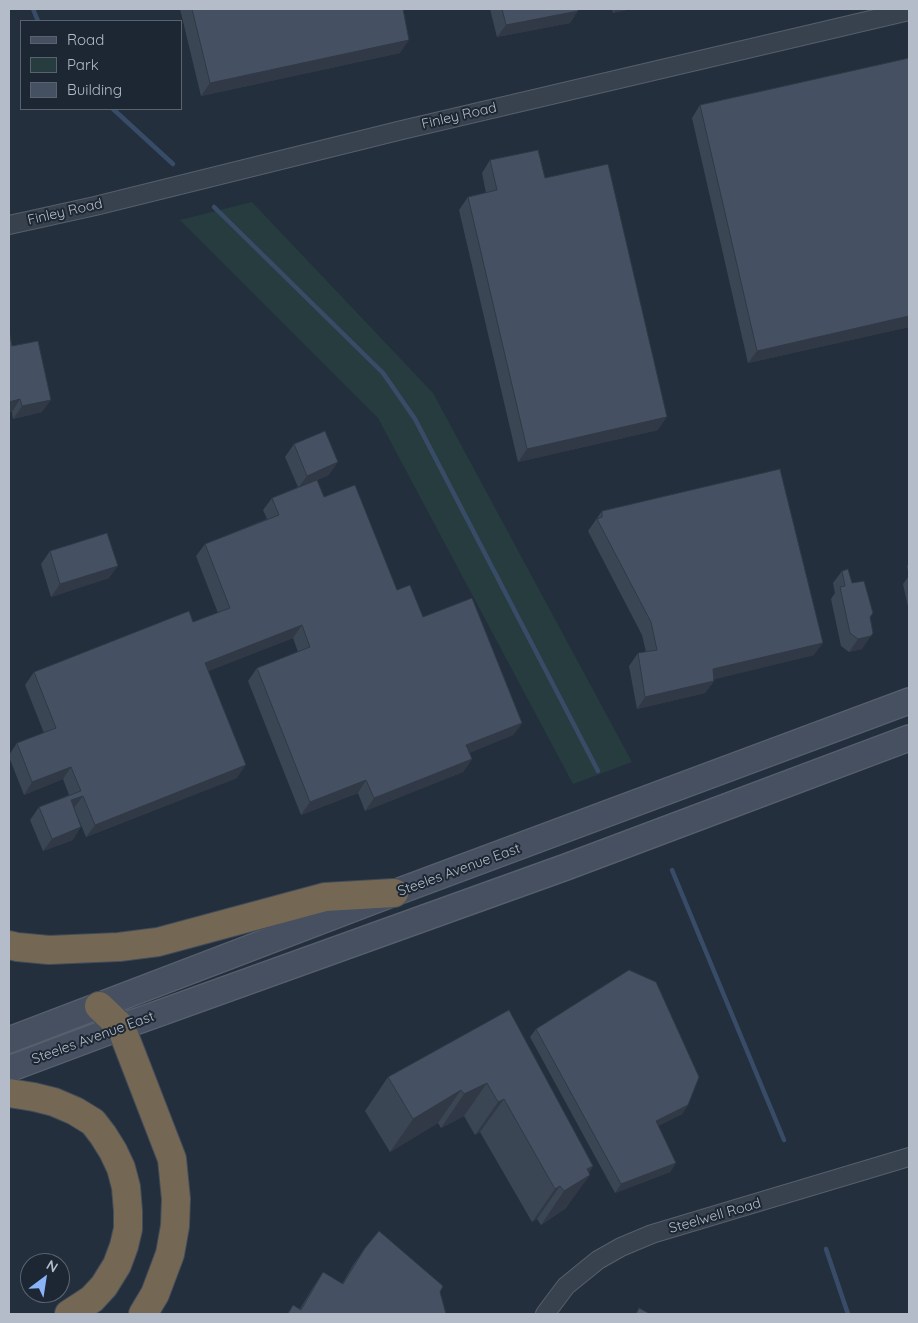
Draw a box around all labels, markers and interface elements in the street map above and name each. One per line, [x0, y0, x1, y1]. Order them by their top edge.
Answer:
legend [20, 20, 182, 110]
text: Road [67, 30, 104, 49]
text: Park [67, 55, 99, 74]
text: Building [67, 80, 122, 99]
street label: Finley Road [420, 99, 498, 133]
street label: Finley Road [26, 195, 104, 229]
street label: Steeles Avenue East [395, 840, 523, 900]
street label: Steeles Avenue East [29, 1008, 157, 1068]
street label: Steelwell Road [667, 1195, 763, 1237]
north arrow [20, 1253, 70, 1303]
text: N [43, 1256, 61, 1276]

